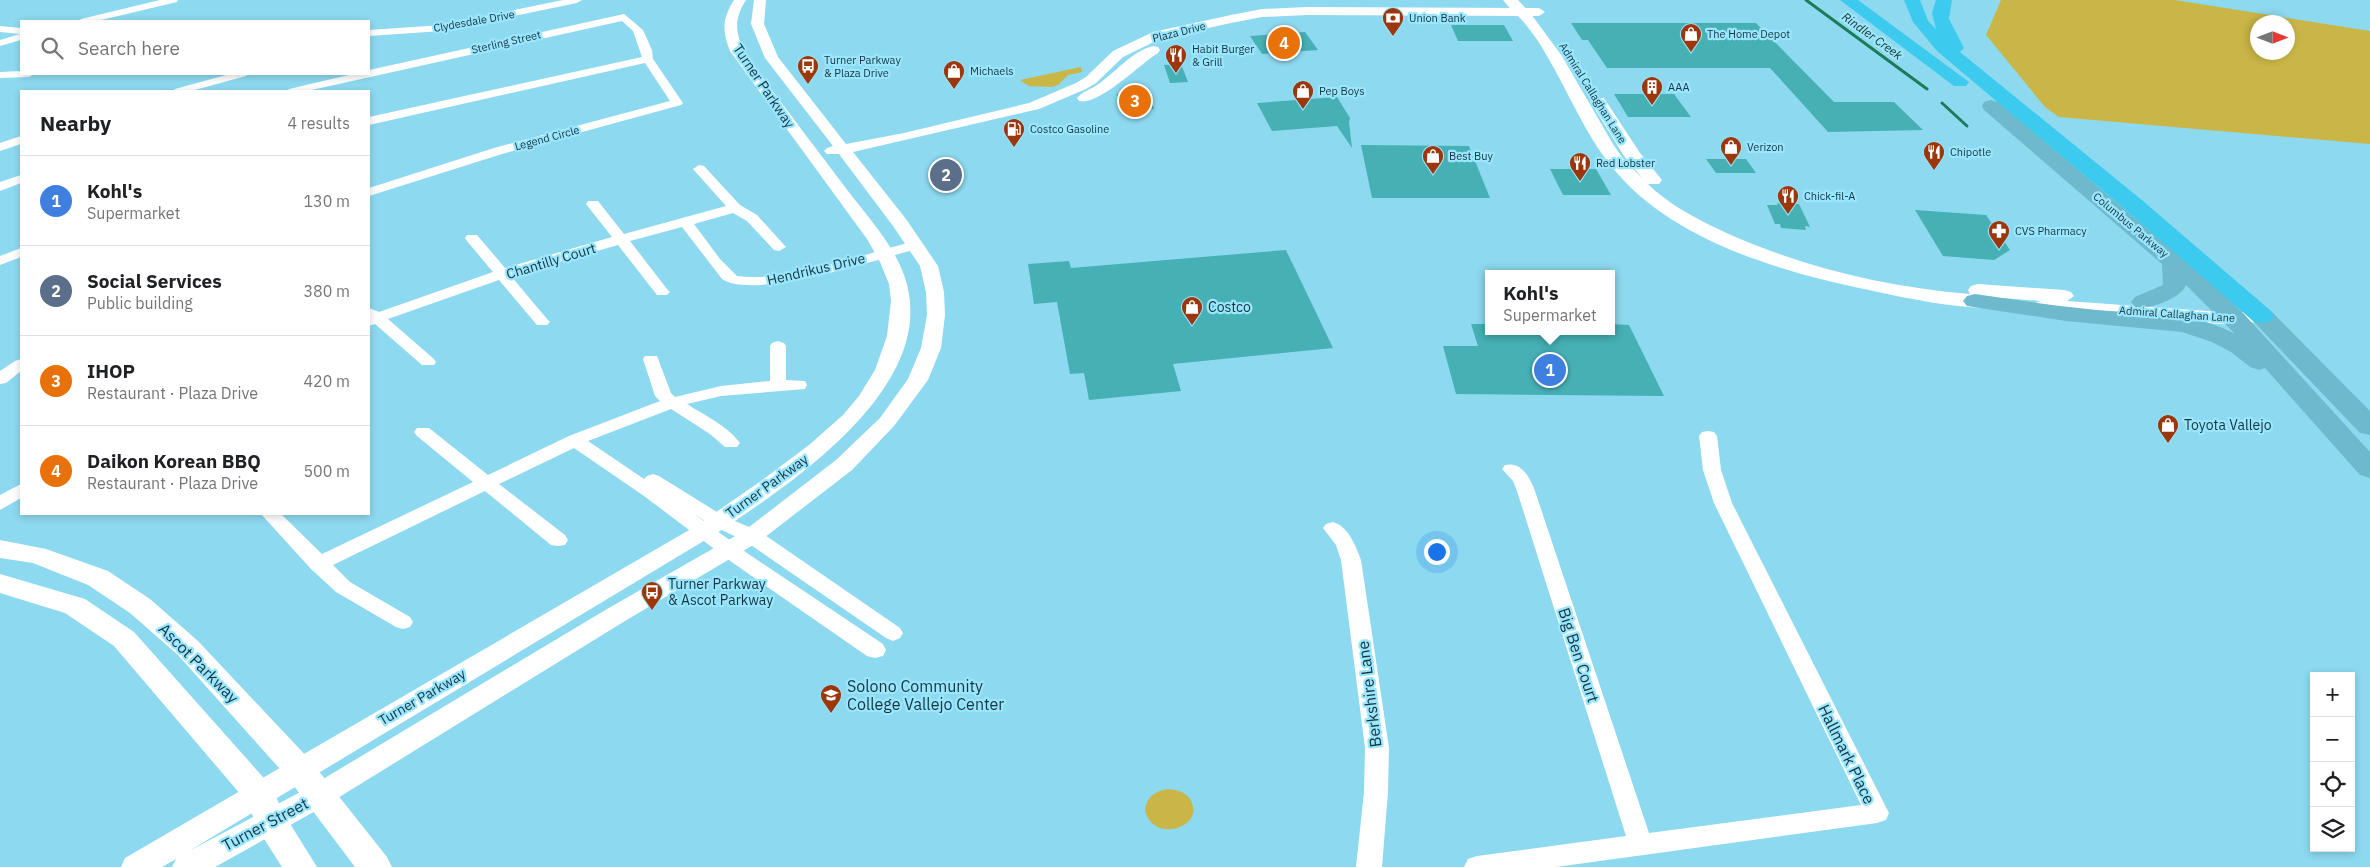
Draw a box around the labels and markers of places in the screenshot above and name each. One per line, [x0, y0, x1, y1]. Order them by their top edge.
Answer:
bank icon: Union Bank [1381, 6, 1405, 37]
place label: Union Bank [1409, 11, 1466, 25]
shop icon: The Home Depot [1679, 22, 1703, 53]
pin: 4 [1268, 24, 1300, 62]
place label: The Home Depot [1707, 27, 1790, 41]
place label: Habit Burger & Grill [1192, 42, 1254, 69]
restaurant icon: Habit Burger & Grill [1164, 43, 1188, 74]
place label: Turner Parkway & Plaza Drive [824, 53, 901, 80]
bus stop icon: Turner Parkway & Plaza Drive [796, 54, 820, 85]
shop icon: Michaels [942, 59, 966, 90]
place label: Michaels [970, 64, 1014, 78]
building icon: AAA [1640, 75, 1664, 106]
shop icon: Pep Boys [1291, 79, 1315, 110]
place label: AAA [1668, 80, 1689, 94]
pin: 3 [1119, 82, 1151, 120]
place label: Pep Boys [1319, 84, 1365, 98]
fuel station icon: Costco Gasoline [1002, 117, 1026, 148]
place label: Costco Gasoline [1030, 122, 1109, 136]
shop icon: Verizon [1719, 135, 1743, 166]
place label: Verizon [1747, 140, 1784, 154]
restaurant icon: Chipotle [1922, 140, 1946, 171]
shop icon: Best Buy [1421, 144, 1445, 175]
place label: Chipotle [1950, 145, 1991, 159]
place label: Best Buy [1449, 149, 1493, 163]
restaurant icon: Red Lobster [1568, 151, 1592, 182]
pin: 2 [930, 156, 962, 194]
place label: Red Lobster [1596, 156, 1655, 170]
restaurant icon: Chick-fil-A [1776, 184, 1800, 215]
place label: Chick-fil-A [1804, 189, 1855, 203]
pharmacy icon: CVS Pharmacy [1987, 219, 2011, 250]
place label: CVS Pharmacy [2015, 224, 2087, 238]
shop icon: Costco [1180, 295, 1204, 326]
place label: Costco [1208, 298, 1251, 316]
pin: 1 [1534, 351, 1566, 389]
shop icon: Toyota Vallejo [2156, 413, 2180, 444]
place label: Toyota Vallejo [2184, 416, 2272, 434]
place label: Turner Parkway & Ascot Parkway [668, 575, 773, 609]
bus stop icon: Turner Parkway & Ascot Parkway [640, 580, 664, 611]
place label: Solono Community College Vallejo Center [847, 676, 1004, 714]
school or university icon: Solono Community College Vallejo Center [819, 683, 843, 714]

